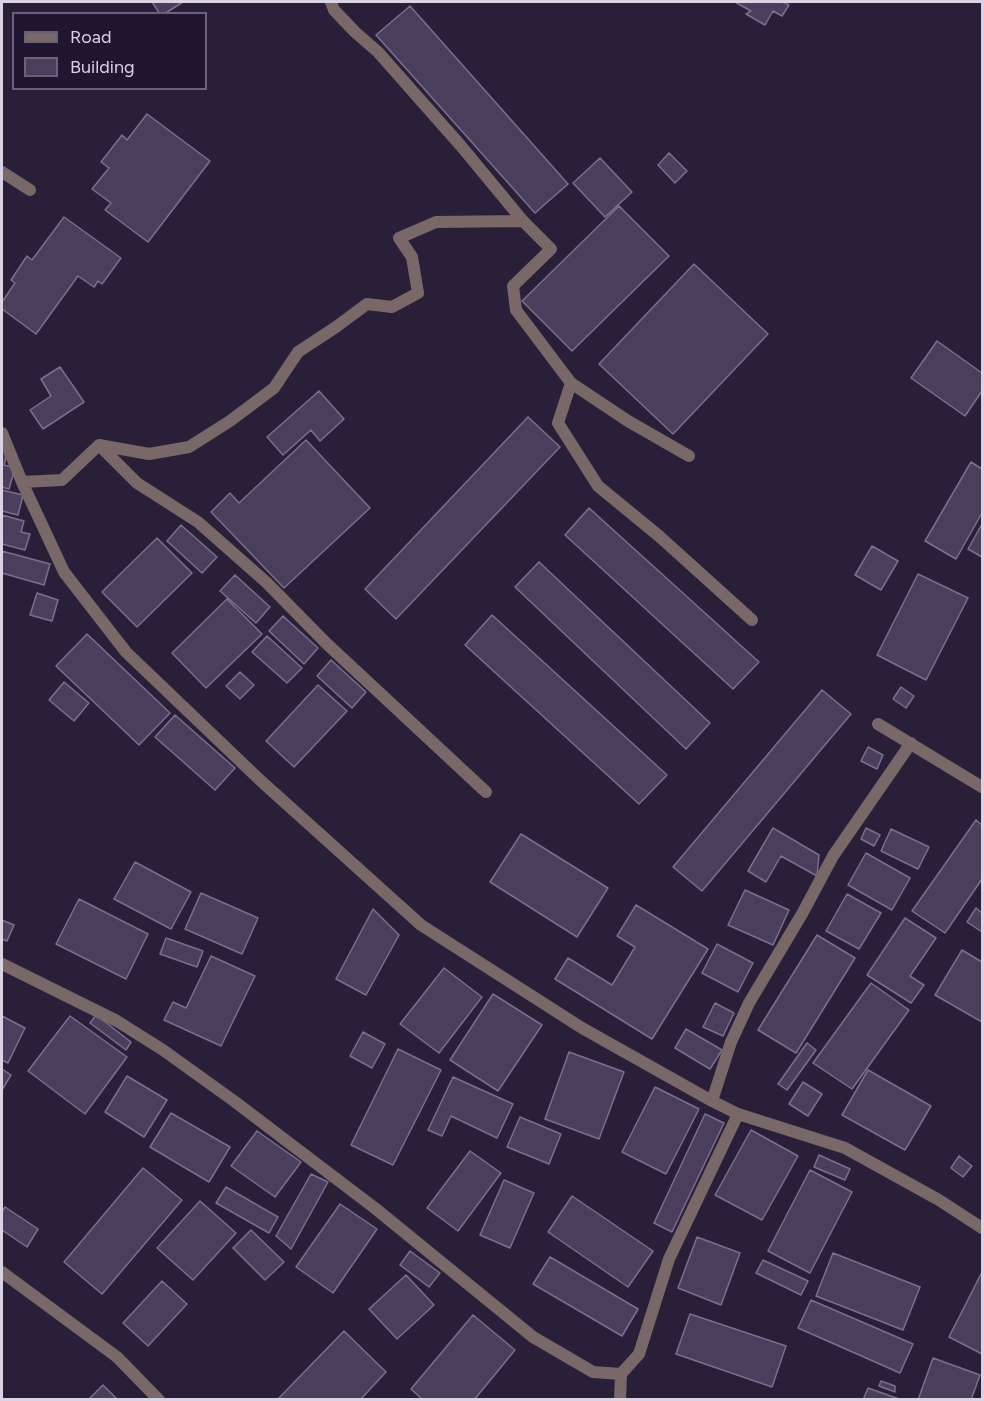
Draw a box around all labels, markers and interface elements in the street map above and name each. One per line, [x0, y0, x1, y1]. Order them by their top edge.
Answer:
legend [12, 12, 207, 90]
text: Road [70, 26, 111, 48]
text: Building [70, 56, 135, 78]

